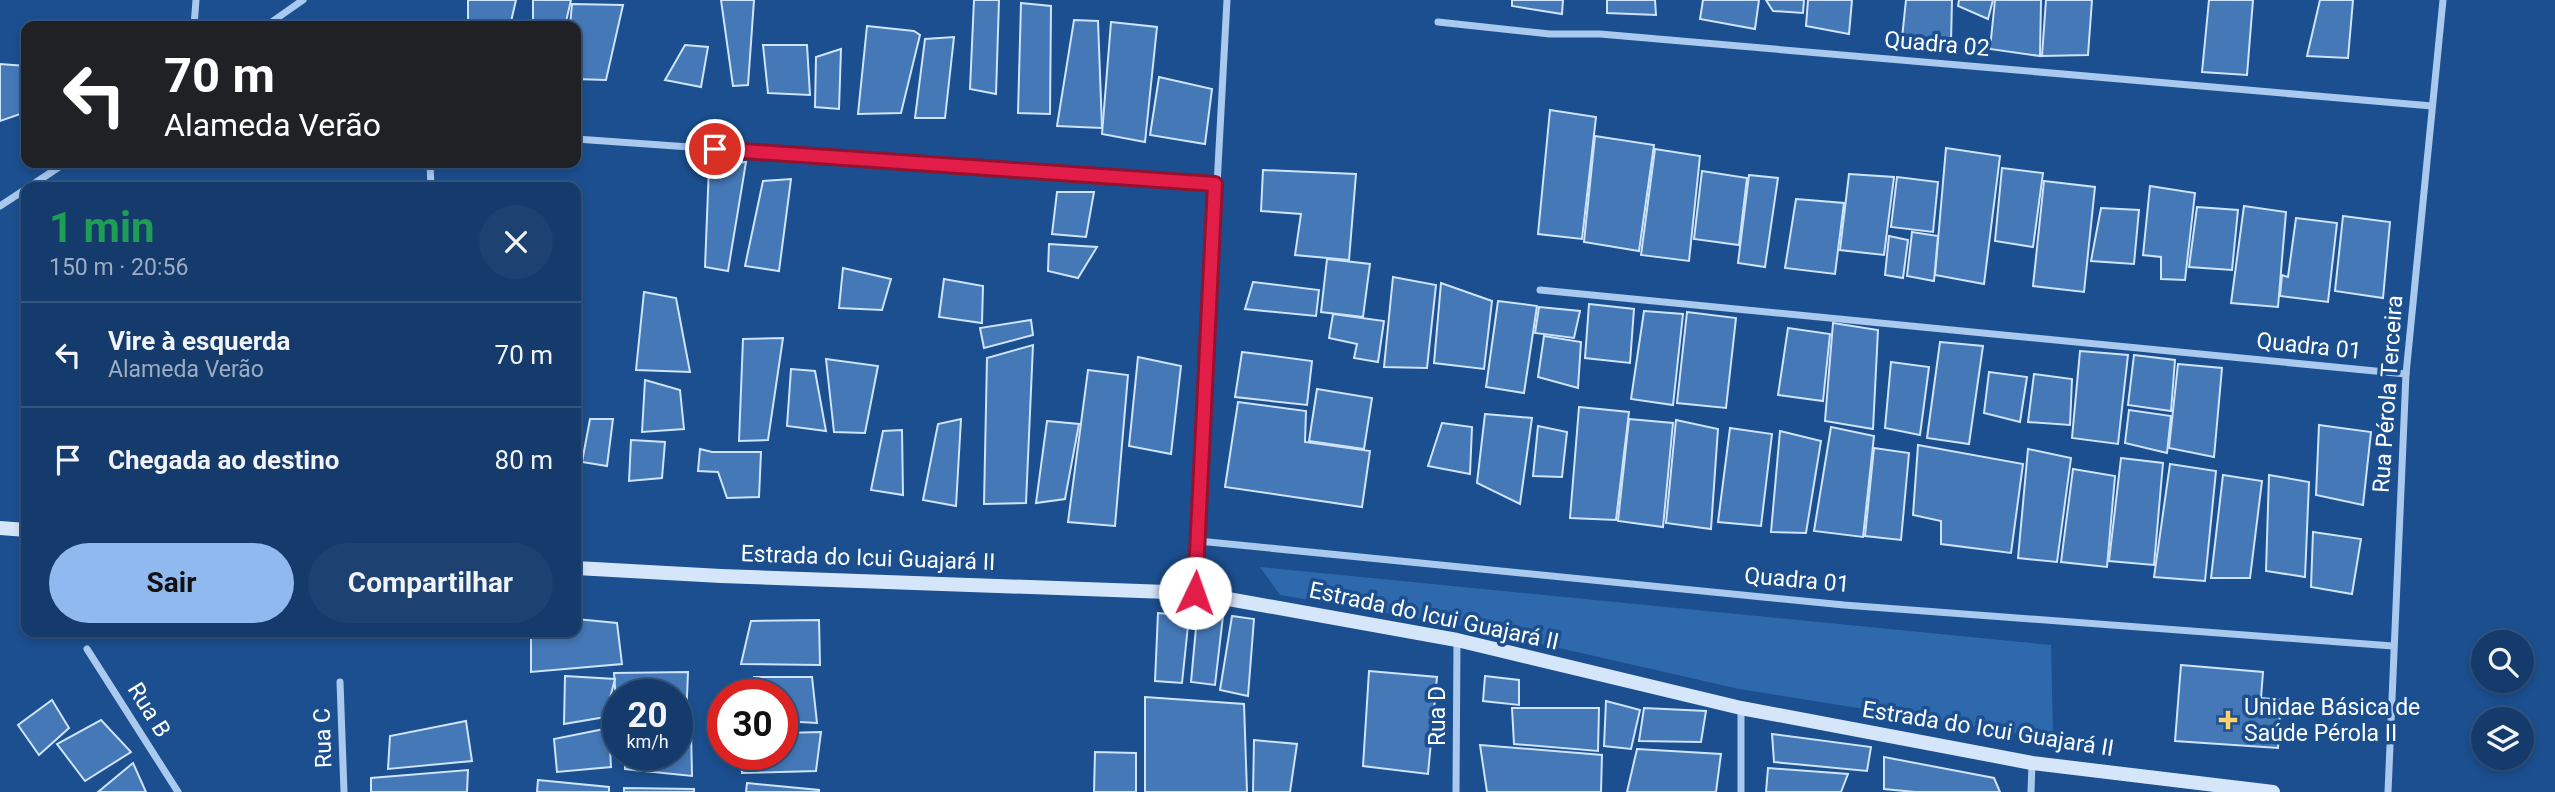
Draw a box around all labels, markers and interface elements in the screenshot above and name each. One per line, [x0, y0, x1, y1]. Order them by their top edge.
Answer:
street label: Quadra 02 [1883, 26, 1991, 62]
text: 70 m [164, 47, 275, 104]
icon: left [49, 49, 140, 140]
text: Alameda Verão [164, 106, 381, 144]
pin [685, 119, 745, 179]
icon: arrive [696, 130, 734, 168]
text: 1 min [49, 203, 155, 252]
button: close [479, 205, 553, 279]
text: 150 m · 20:56 [49, 254, 188, 281]
street label: Rua Pérola Terceira [2368, 294, 2408, 494]
text: Vire à esquerda [108, 326, 291, 356]
street label: Quadra 01 [2255, 327, 2363, 365]
icon: left [49, 336, 87, 374]
text: 70 m [495, 340, 553, 370]
text: Alameda Verão [108, 356, 264, 383]
icon: arrive [49, 441, 87, 479]
text: Chegada ao destino [108, 445, 339, 475]
text: 80 m [495, 445, 553, 475]
street label: Estrada do Icui Guajará II [740, 540, 996, 576]
button: Sair [49, 543, 294, 623]
button: Compartilhar [308, 543, 553, 623]
position arrow [1158, 556, 1232, 630]
street label: Quadra 01 [1743, 562, 1851, 598]
street label: Estrada do Icui Guajará II [1307, 576, 1561, 656]
map controls [2471, 630, 2534, 770]
button: search [2471, 630, 2534, 693]
street label: Rua B [122, 678, 176, 742]
speed limit sign: 30 [707, 679, 798, 770]
street label: Rua D [1424, 686, 1451, 746]
place label: Unidae Básica de Saúde Pérola II [2244, 694, 2420, 747]
text: 20 [627, 695, 668, 736]
street label: Estrada do Icui Guajará II [1860, 696, 2116, 762]
button: layers [2471, 707, 2534, 770]
street label: Rua C [308, 708, 338, 768]
marker: Unidae Básica de Saúde Pérola II [2218, 710, 2238, 730]
text: km/h [626, 731, 669, 752]

